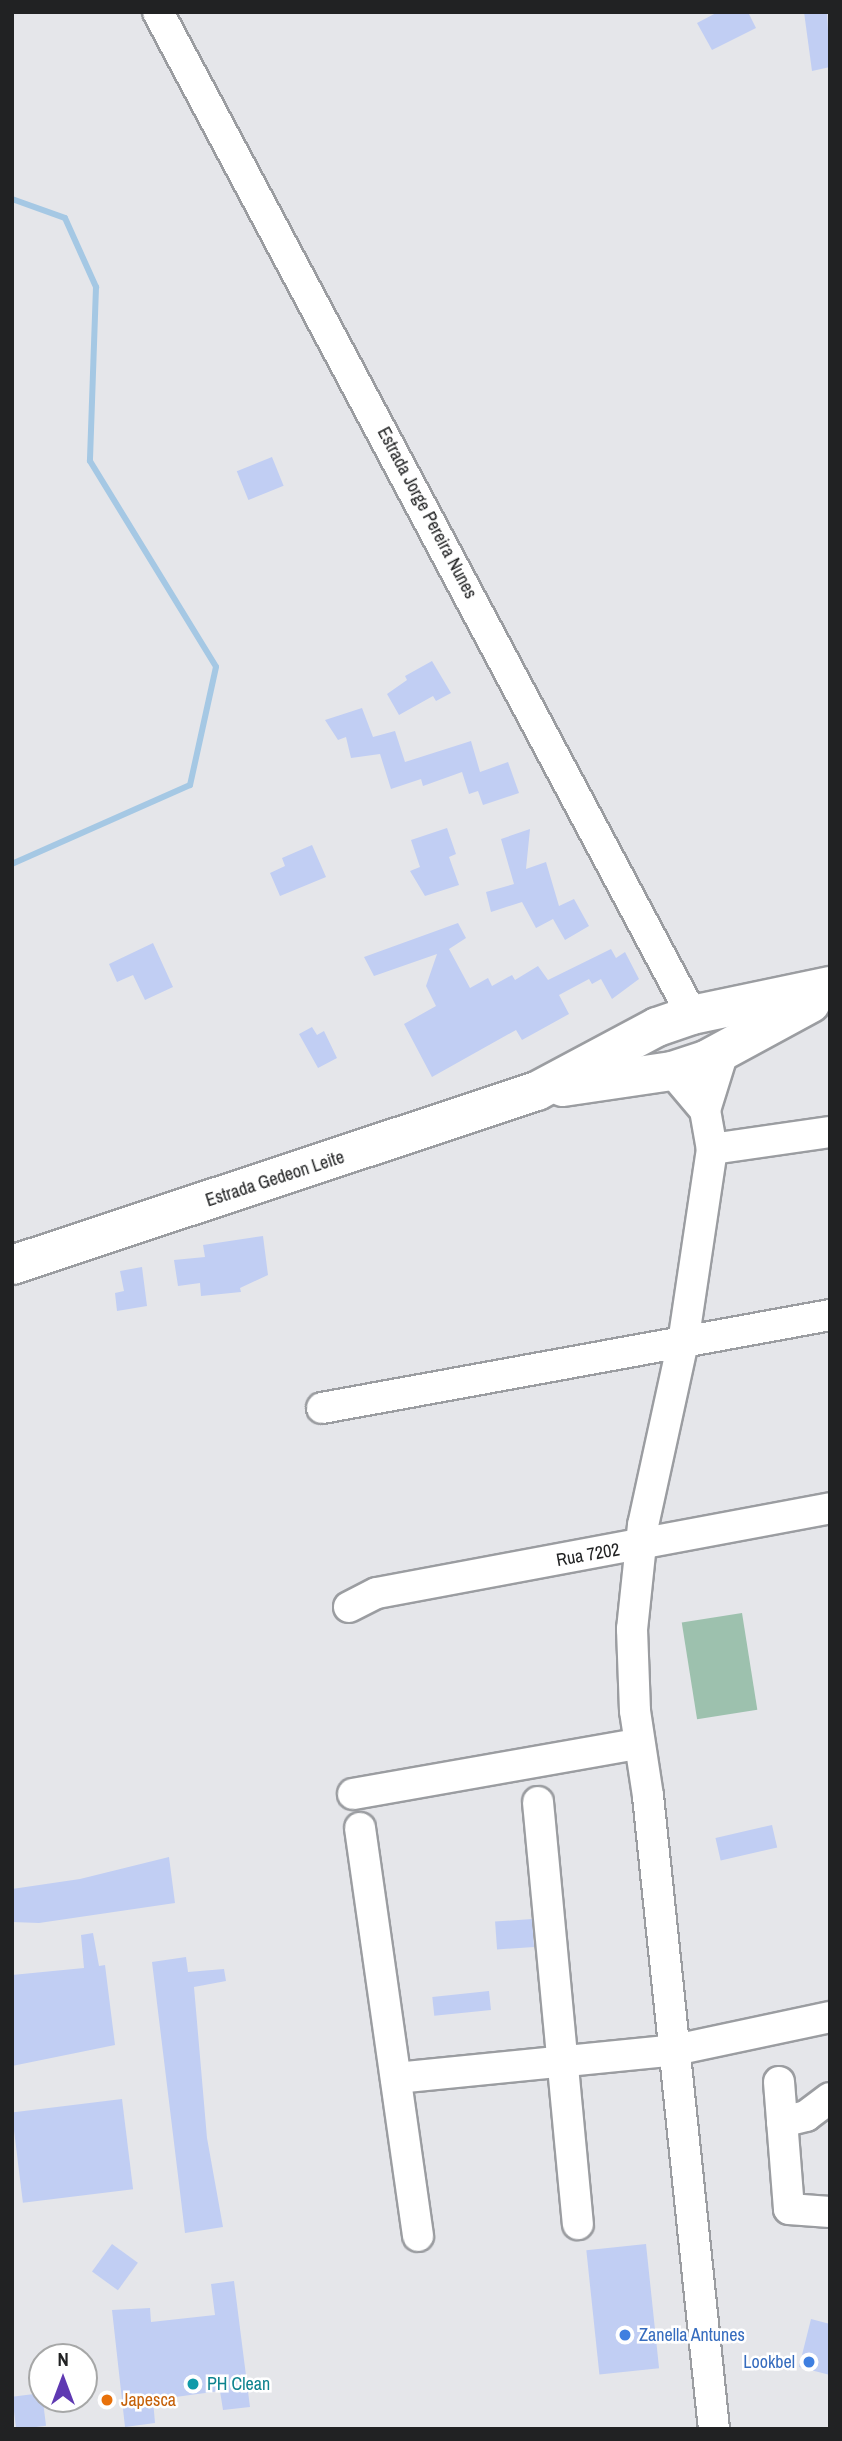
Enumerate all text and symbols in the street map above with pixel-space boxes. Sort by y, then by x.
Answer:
street label: Estrada Jorge Pereira Nunes [373,424,481,602]
street label: Estrada Gedeon Leite [203,1146,347,1212]
street label: Rua 7202 [555,1539,621,1571]
place label: Zanella Antunes [639,2324,746,2346]
marker: Zanella Antunes [617,2327,633,2343]
north arrow [28,2343,98,2413]
text: N [57,2346,69,2372]
place label: Lookbel [743,2351,795,2373]
marker: Lookbel [801,2354,817,2370]
place label: PH Clean [207,2373,270,2395]
marker: PH Clean [185,2376,201,2392]
place label: Japesca [121,2389,176,2411]
marker: Japesca [99,2392,115,2408]

